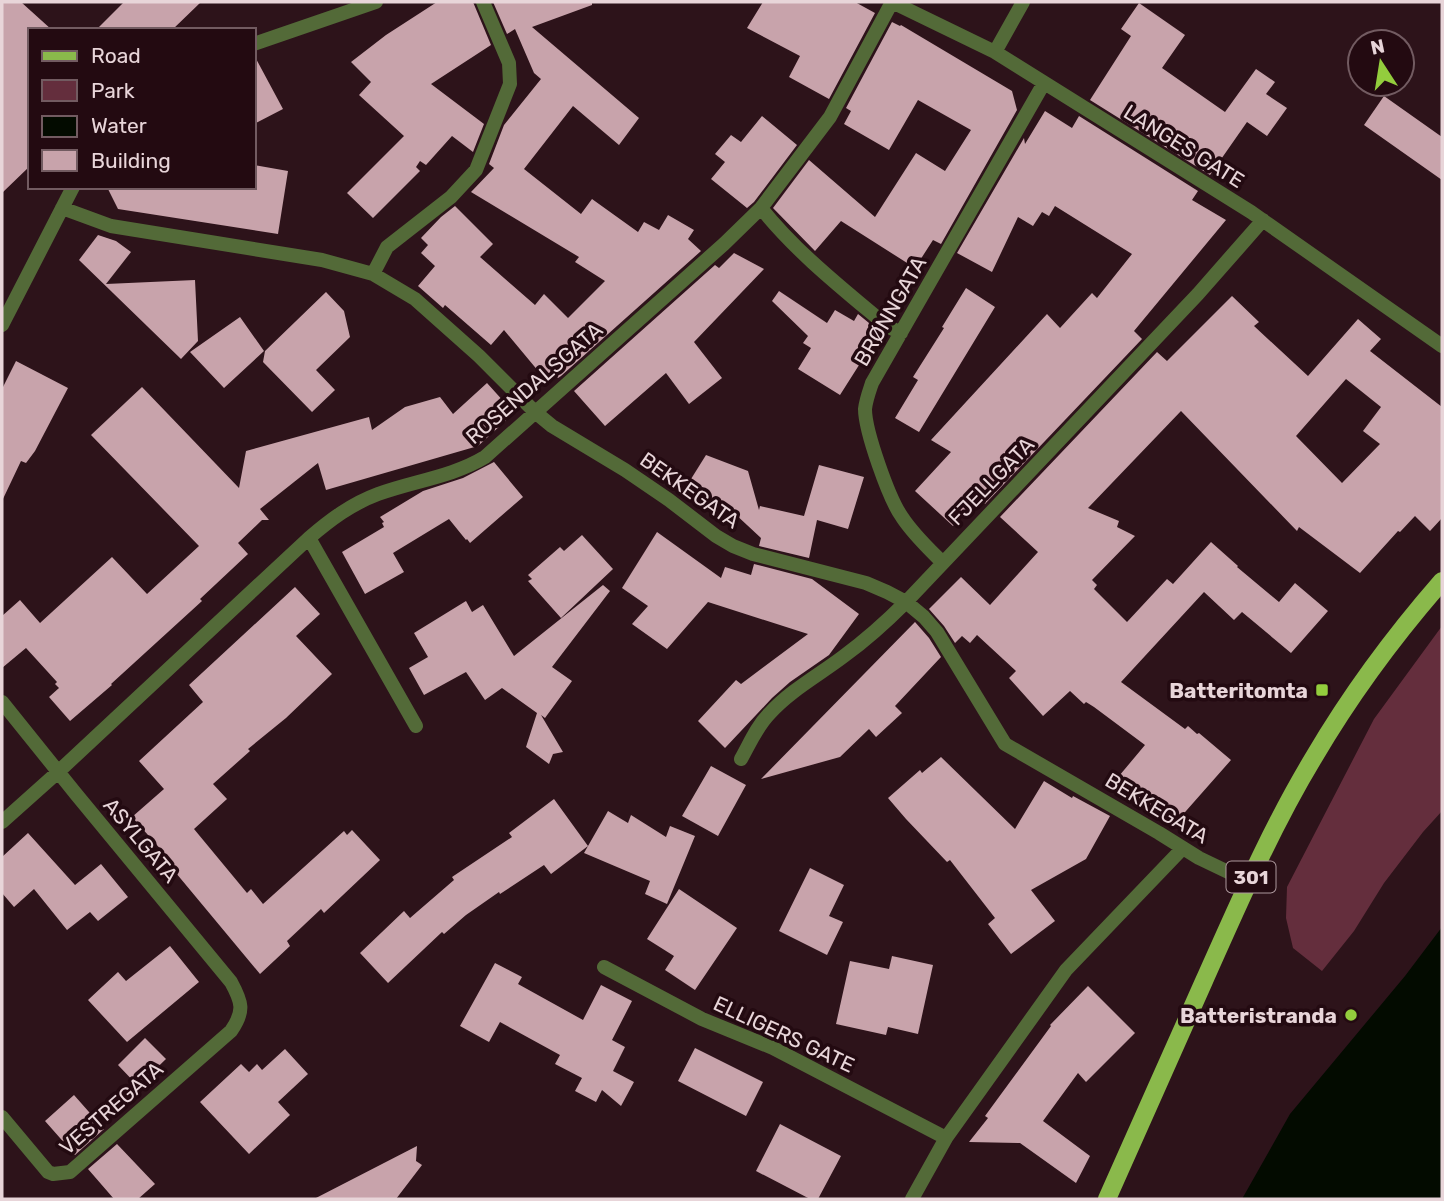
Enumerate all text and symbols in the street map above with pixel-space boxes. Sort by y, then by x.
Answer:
legend [28,28,256,189]
north arrow [1346,28,1416,98]
text: N [1368,34,1387,60]
text: Road [91,43,141,68]
text: Park [91,78,135,103]
street label: LANGES GATE [1119,99,1249,193]
text: Water [91,113,147,138]
text: Building [91,148,171,173]
street label: BRØNNGATA [849,252,931,370]
street label: ROSENDALSGATA [461,317,607,449]
street label: FJELLGATA [943,432,1039,530]
street label: BEKKEGATA [635,447,745,533]
place label: Batteritomta [1169,678,1308,703]
marker: Batteritomta [1314,682,1330,698]
street label: BEKKEGATA [1101,767,1213,849]
street label: ASYLGATA [98,793,184,887]
road number: 301 [1226,862,1276,892]
street label: ELLIGERS GATE [710,990,858,1078]
place label: Batteristranda [1180,1003,1337,1028]
marker: Batteristranda [1343,1007,1359,1023]
street label: VESTREGATA [54,1056,168,1160]

